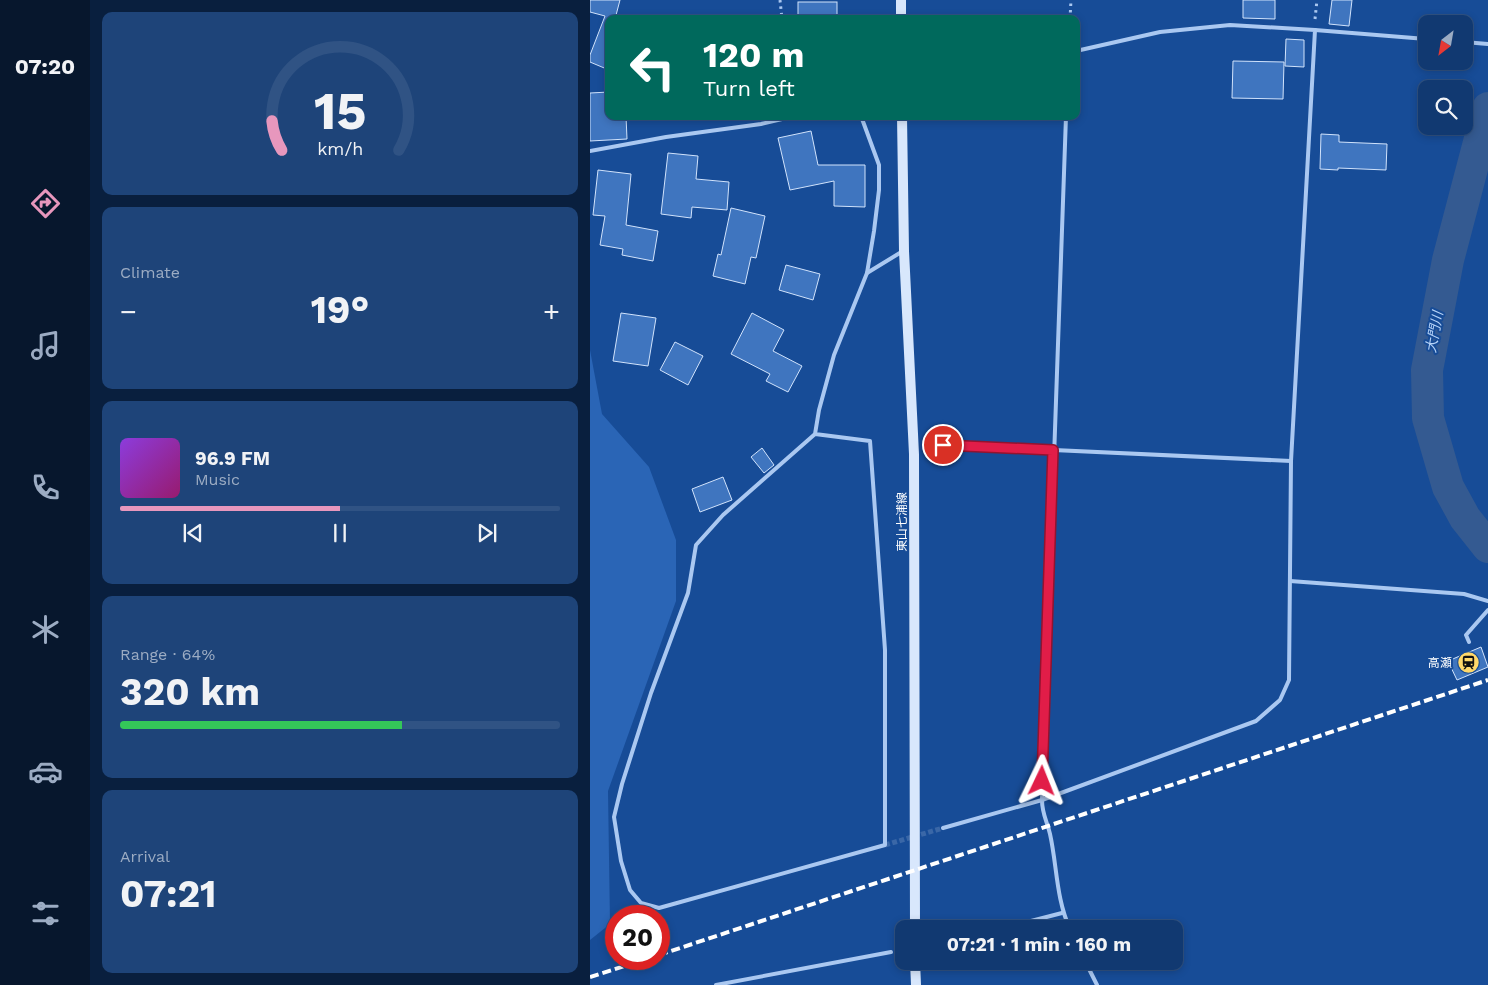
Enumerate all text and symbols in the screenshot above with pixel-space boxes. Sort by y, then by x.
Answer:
north arrow [1418,15,1472,70]
map controls [1418,15,1473,135]
text: 120 m [703,34,804,76]
icon: left [620,35,685,100]
text: 07:20 [15,54,75,79]
text: Turn left [703,76,795,101]
button: search [1418,80,1473,135]
text: 15 [314,81,366,142]
text: km/h [317,138,363,159]
icon: directions [28,186,63,221]
text: Climate [120,263,180,282]
text: 19° [311,288,369,332]
text: − [120,295,137,328]
text: + [543,295,560,328]
water label: 大門川 [1422,308,1446,354]
icon: music [28,328,63,363]
pin [922,424,964,466]
icon: arrive [929,431,957,459]
text: 96.9 FM [195,447,270,470]
icon: phone [28,470,63,505]
text: Music [195,470,240,489]
street label: 東山七浦線 [895,492,909,552]
icon: previous [179,519,207,547]
icon: pause [326,519,354,547]
icon: next [473,519,501,547]
icon: climate [28,612,63,647]
text: Range · 64% [120,645,215,664]
station icon: 高瀬 [1456,651,1480,675]
place label: 高瀬 [1428,656,1452,670]
text: 320 km [120,670,260,714]
icon: car [28,754,63,789]
position arrow [1015,754,1067,806]
text: Arrival [120,847,170,866]
text: 07:21 [120,872,216,916]
icon: filters [28,896,63,931]
speed limit sign: 20 [605,905,670,970]
text: 07:21 · 1 min · 160 m [947,933,1131,956]

